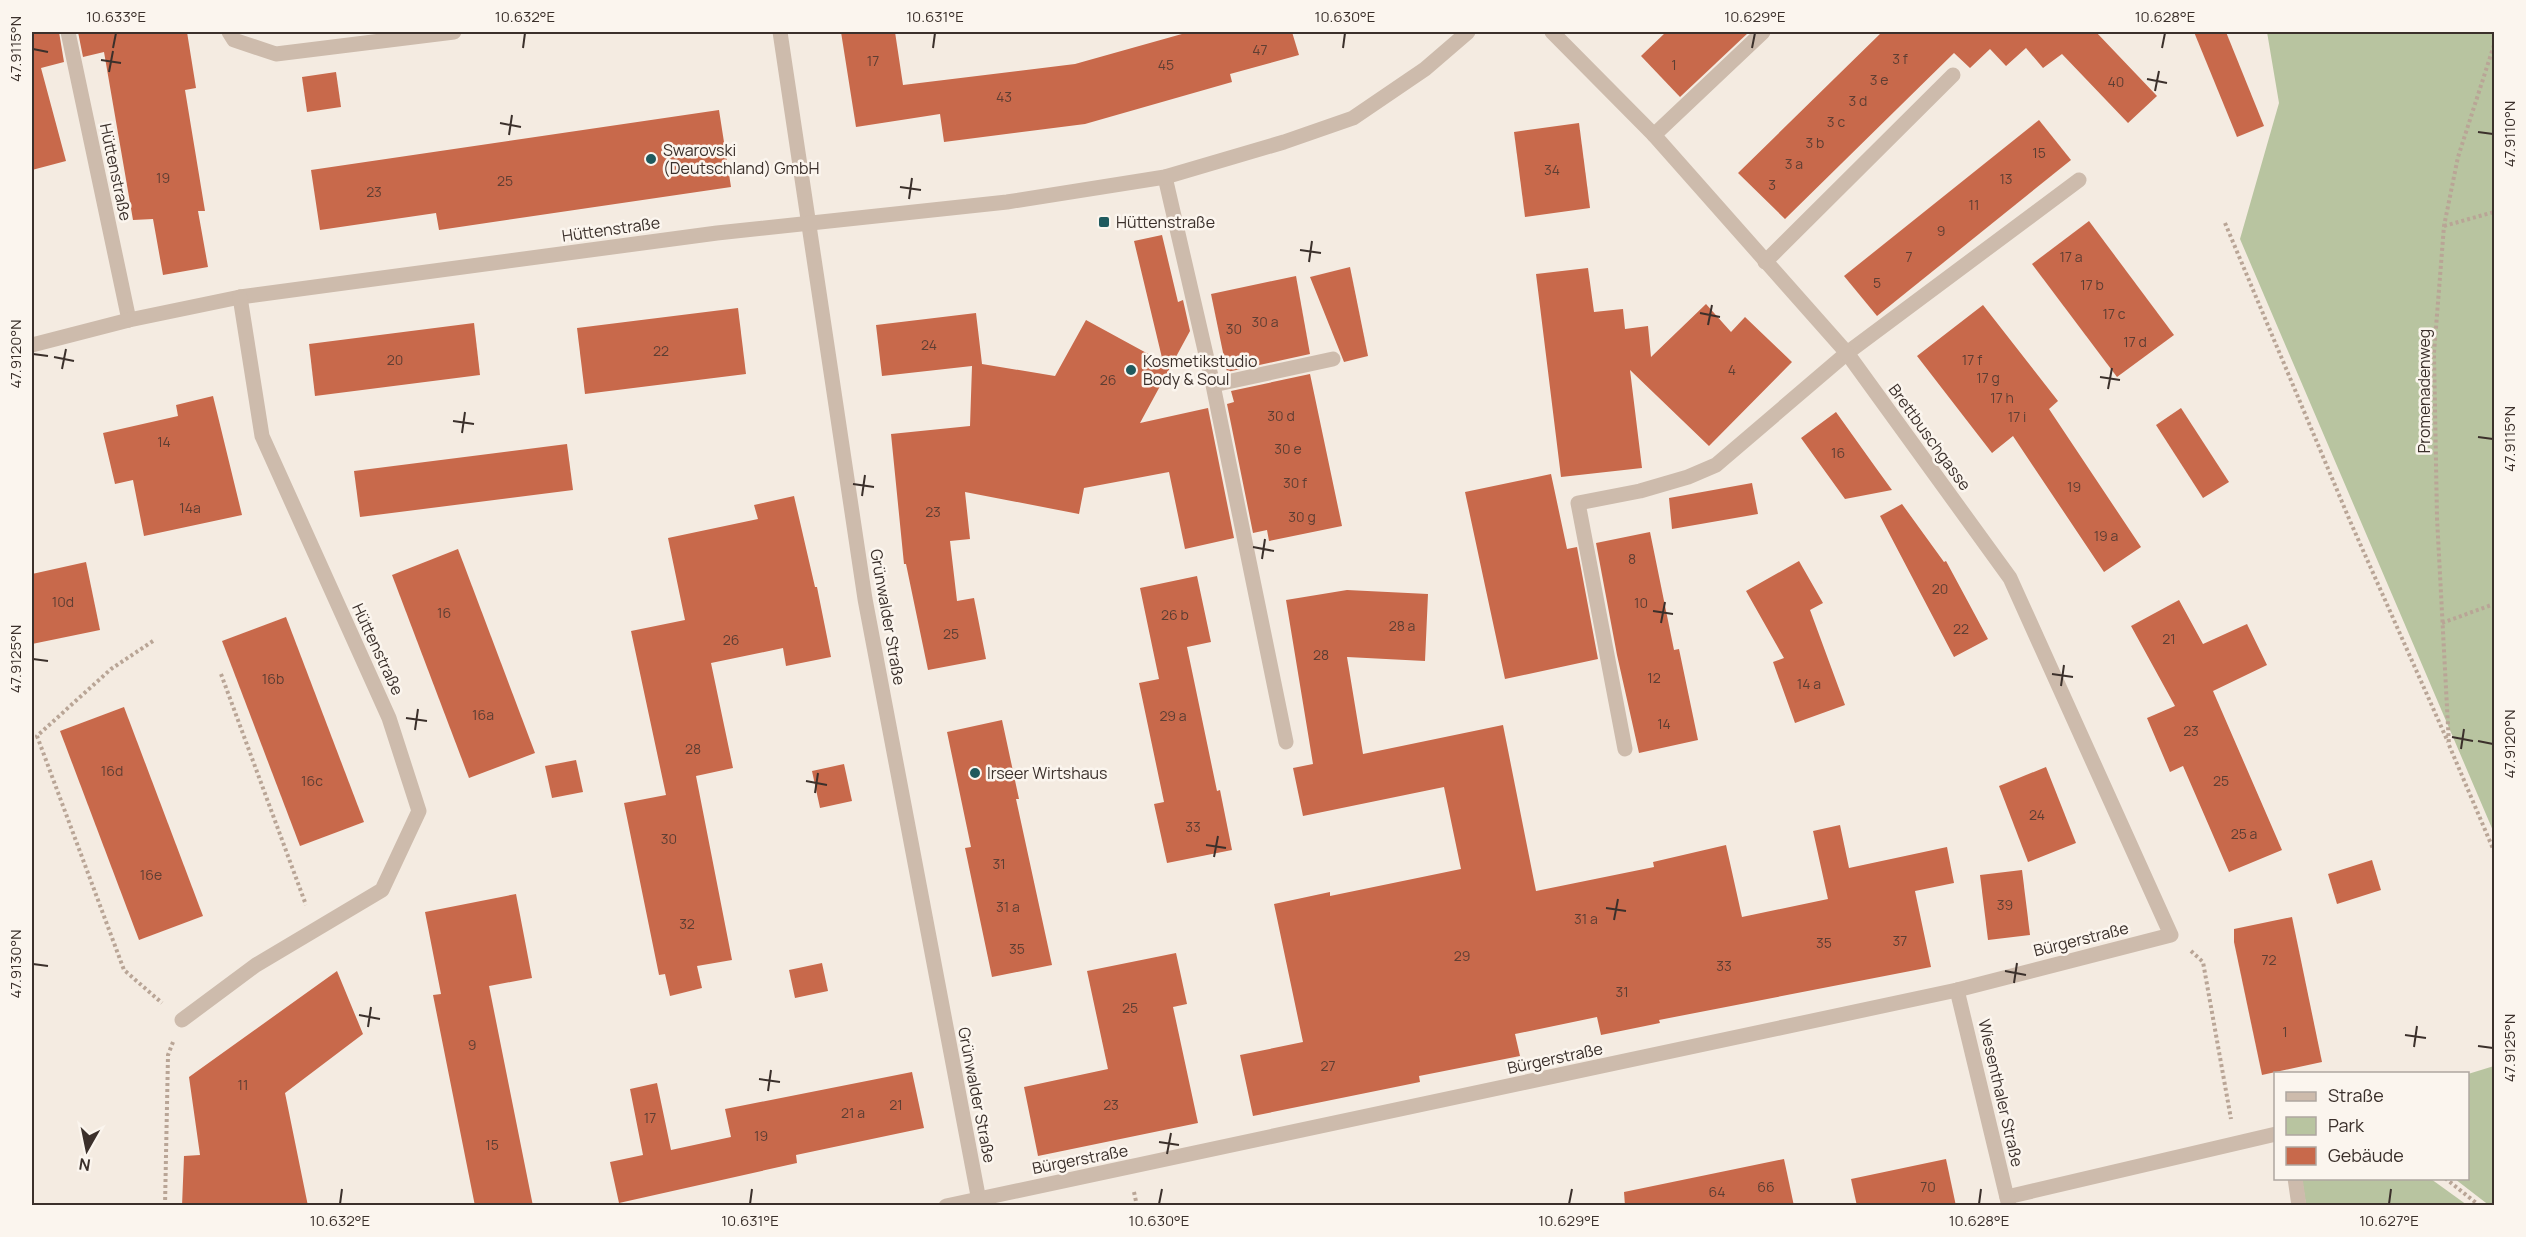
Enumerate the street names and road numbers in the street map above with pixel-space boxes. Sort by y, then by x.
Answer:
street label: Hüttenstraße [95,121,137,223]
street label: Hüttenstraße [560,211,662,247]
street label: Promenadenweg [2413,329,2435,453]
street label: Brettbuschgasse [1884,379,1976,495]
street label: Grünwalder Straße [865,547,911,687]
street label: Hüttenstraße [347,599,409,699]
street label: Bürgerstraße [2031,917,2131,961]
street label: Wiesenthaler Straße [1973,1017,2029,1169]
street label: Grünwalder Straße [953,1025,1001,1165]
street label: Bürgerstraße [1505,1037,1605,1079]
street label: Bürgerstraße [1030,1139,1130,1179]

